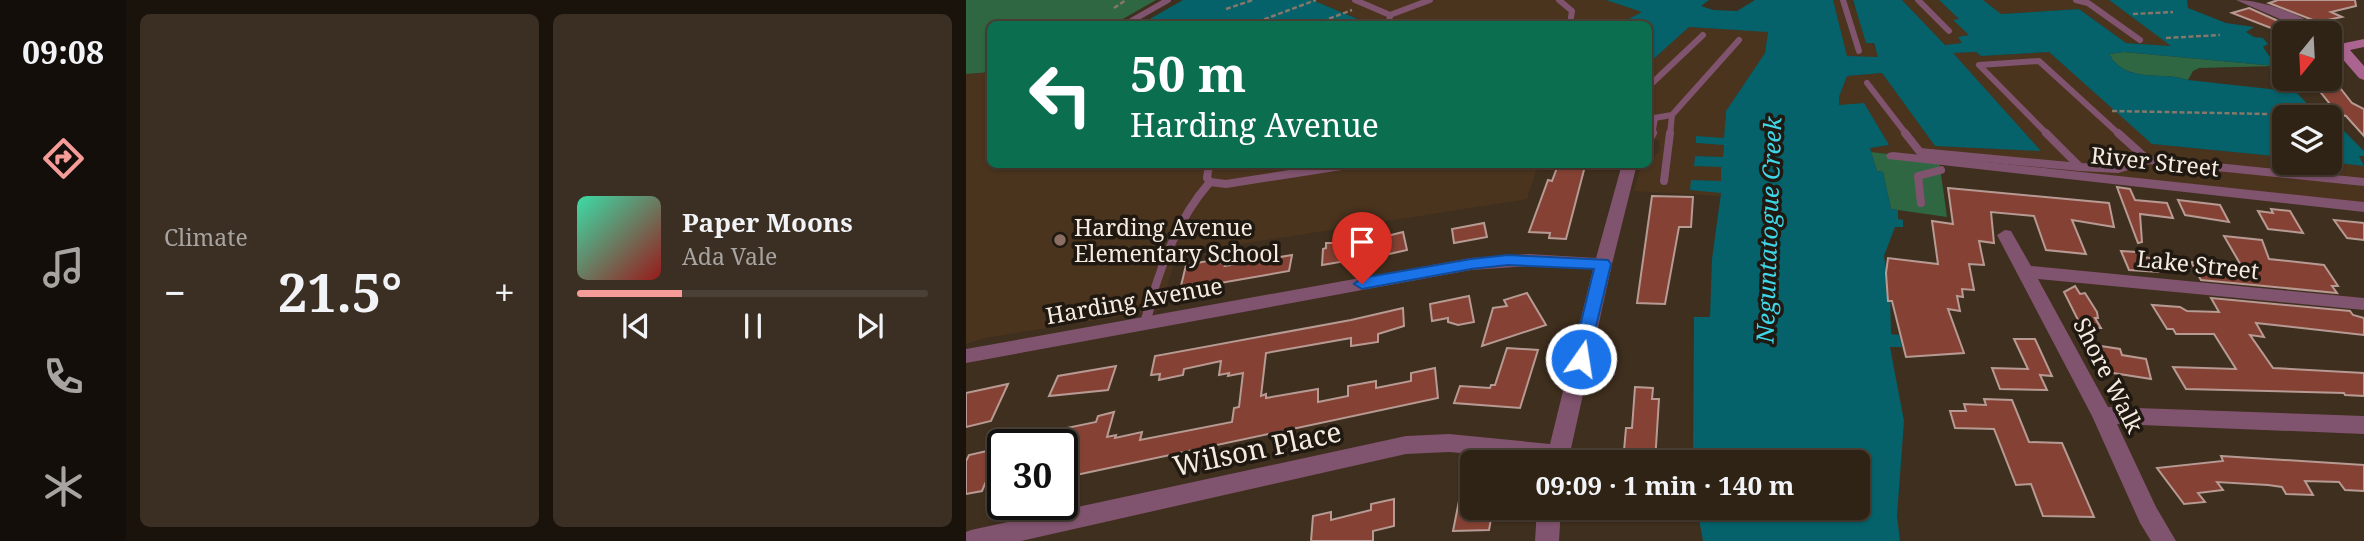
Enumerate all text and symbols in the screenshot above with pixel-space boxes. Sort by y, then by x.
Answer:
north arrow [2272,21,2342,91]
map controls [2272,21,2342,175]
text: 09:08 [22,30,104,73]
text: 50 m [1130,40,1246,106]
icon: left [1015,49,1106,140]
text: Harding Avenue [1130,103,1379,146]
button: layers [2272,105,2342,175]
water label: Neguntatogue Creek [1748,115,1788,345]
icon: directions [39,134,88,183]
street label: River Street [2089,138,2221,184]
text: Paper Moons [682,204,853,240]
place label: Harding Avenue Elementary School [1074,211,1280,269]
pin [1332,212,1392,284]
text: Climate [164,221,248,253]
icon: arrive [1343,223,1381,261]
marker: Harding Avenue Elementary School [1052,232,1068,248]
text: Ada Vale [682,240,777,272]
street label: Lake Street [2135,242,2261,286]
icon: music [39,243,88,292]
text: 21.5° [278,256,402,327]
text: − [164,266,186,318]
text: + [494,266,515,318]
street label: Harding Avenue [1043,269,1225,331]
icon: previous [617,307,655,345]
icon: pause [734,307,772,345]
icon: next [851,307,889,345]
street label: Shore Walk [2066,312,2152,439]
position arrow [1544,322,1618,396]
icon: phone [39,352,88,401]
street label: Wilson Place [1169,412,1345,484]
speed limit sign: 30 [987,429,1078,520]
icon: climate [39,462,88,511]
text: 09:09 · 1 min · 140 m [1535,467,1795,503]

